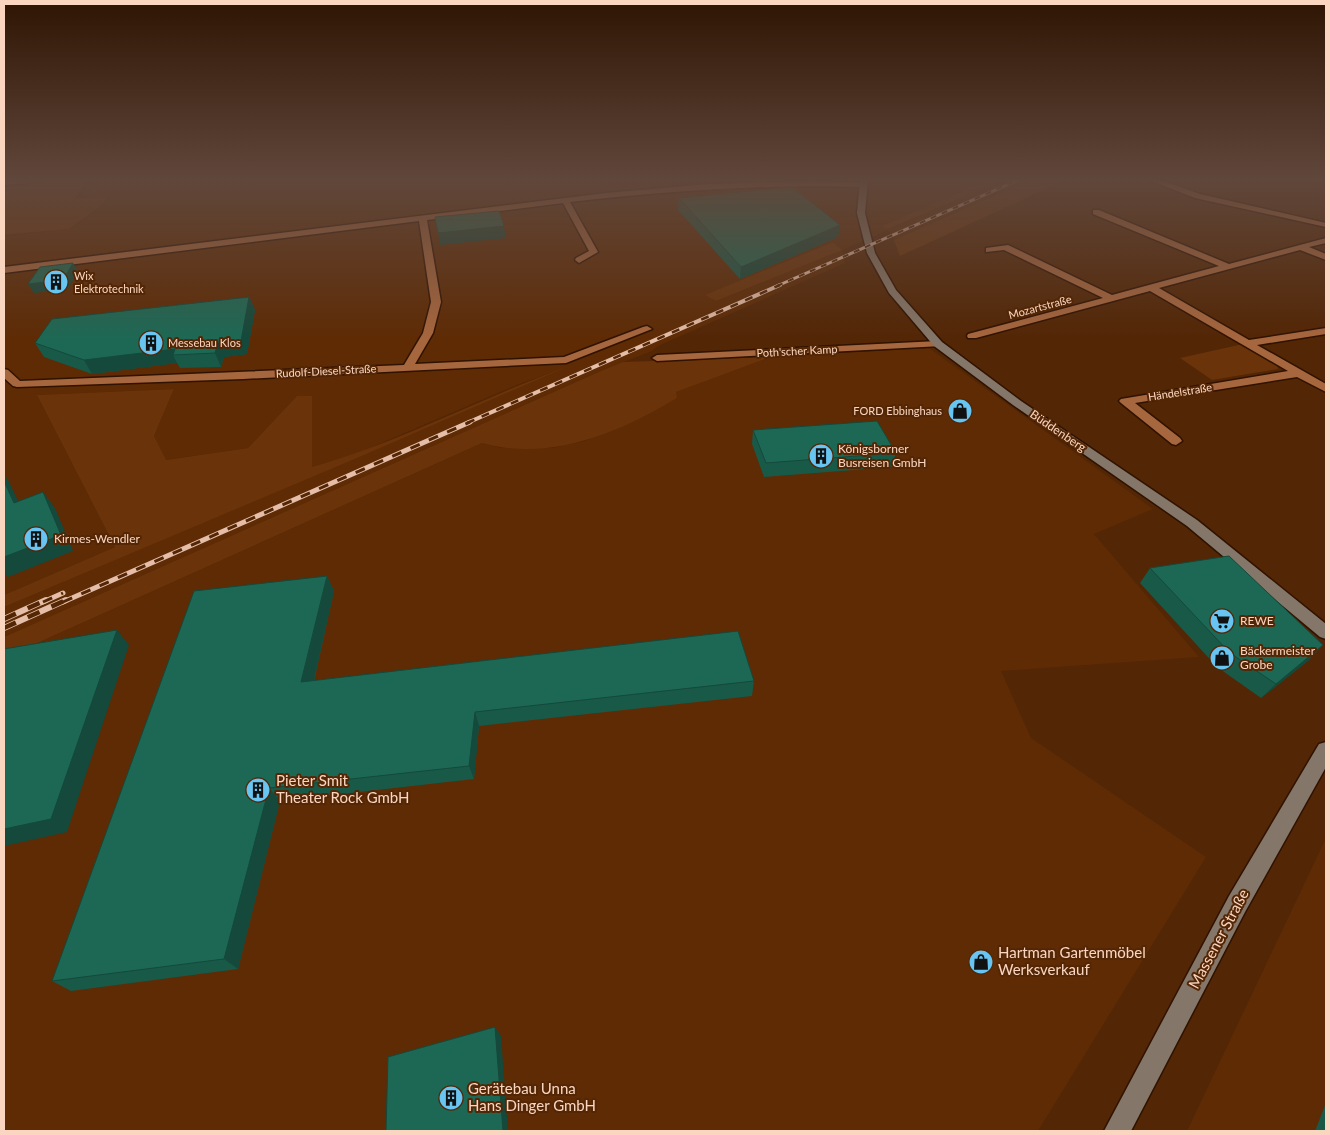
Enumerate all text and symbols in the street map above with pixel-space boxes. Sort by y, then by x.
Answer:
building icon: Wix Elektrotechnik [43,269,69,295]
place label: Wix Elektrotechnik [74,269,144,295]
street label: Mozartstraße [1007,292,1073,321]
building icon: Messebau Klos [138,330,164,356]
place label: Messebau Klos [168,336,241,349]
street label: Poth'scher Kamp [756,342,838,359]
street label: Rudolf-Diesel-Straße [275,361,377,380]
street label: Händelstraße [1147,380,1213,403]
shop icon: FORD Ebbinghaus [947,398,973,424]
place label: FORD Ebbinghaus [853,404,942,417]
street label: Büddenberg [1027,406,1089,455]
place label: Königsborner Busreisen GmbH [838,441,926,470]
building icon: Königsborner Busreisen GmbH [808,443,834,469]
building icon: Kirmes-Wendler [23,526,49,552]
place label: Kirmes-Wendler [54,531,141,546]
supermarket icon: REWE [1209,608,1235,634]
place label: REWE [1240,613,1274,628]
place label: Bäckermeister Grobe [1240,643,1316,672]
shop icon: Bäckermeister Grobe [1209,645,1235,671]
place label: Pieter Smit Theater Rock GmbH [276,771,409,806]
building icon: Pieter Smit Theater Rock GmbH [245,777,271,803]
street label: Massener Straße [1184,886,1252,991]
place label: Hartman Gartenmöbel Werksverkauf [998,943,1146,978]
shop icon: Hartman Gartenmöbel Werksverkauf [968,949,994,975]
place label: Gerätebau Unna Hans Dinger GmbH [468,1079,596,1114]
building icon: Gerätebau Unna Hans Dinger GmbH [438,1085,464,1111]

